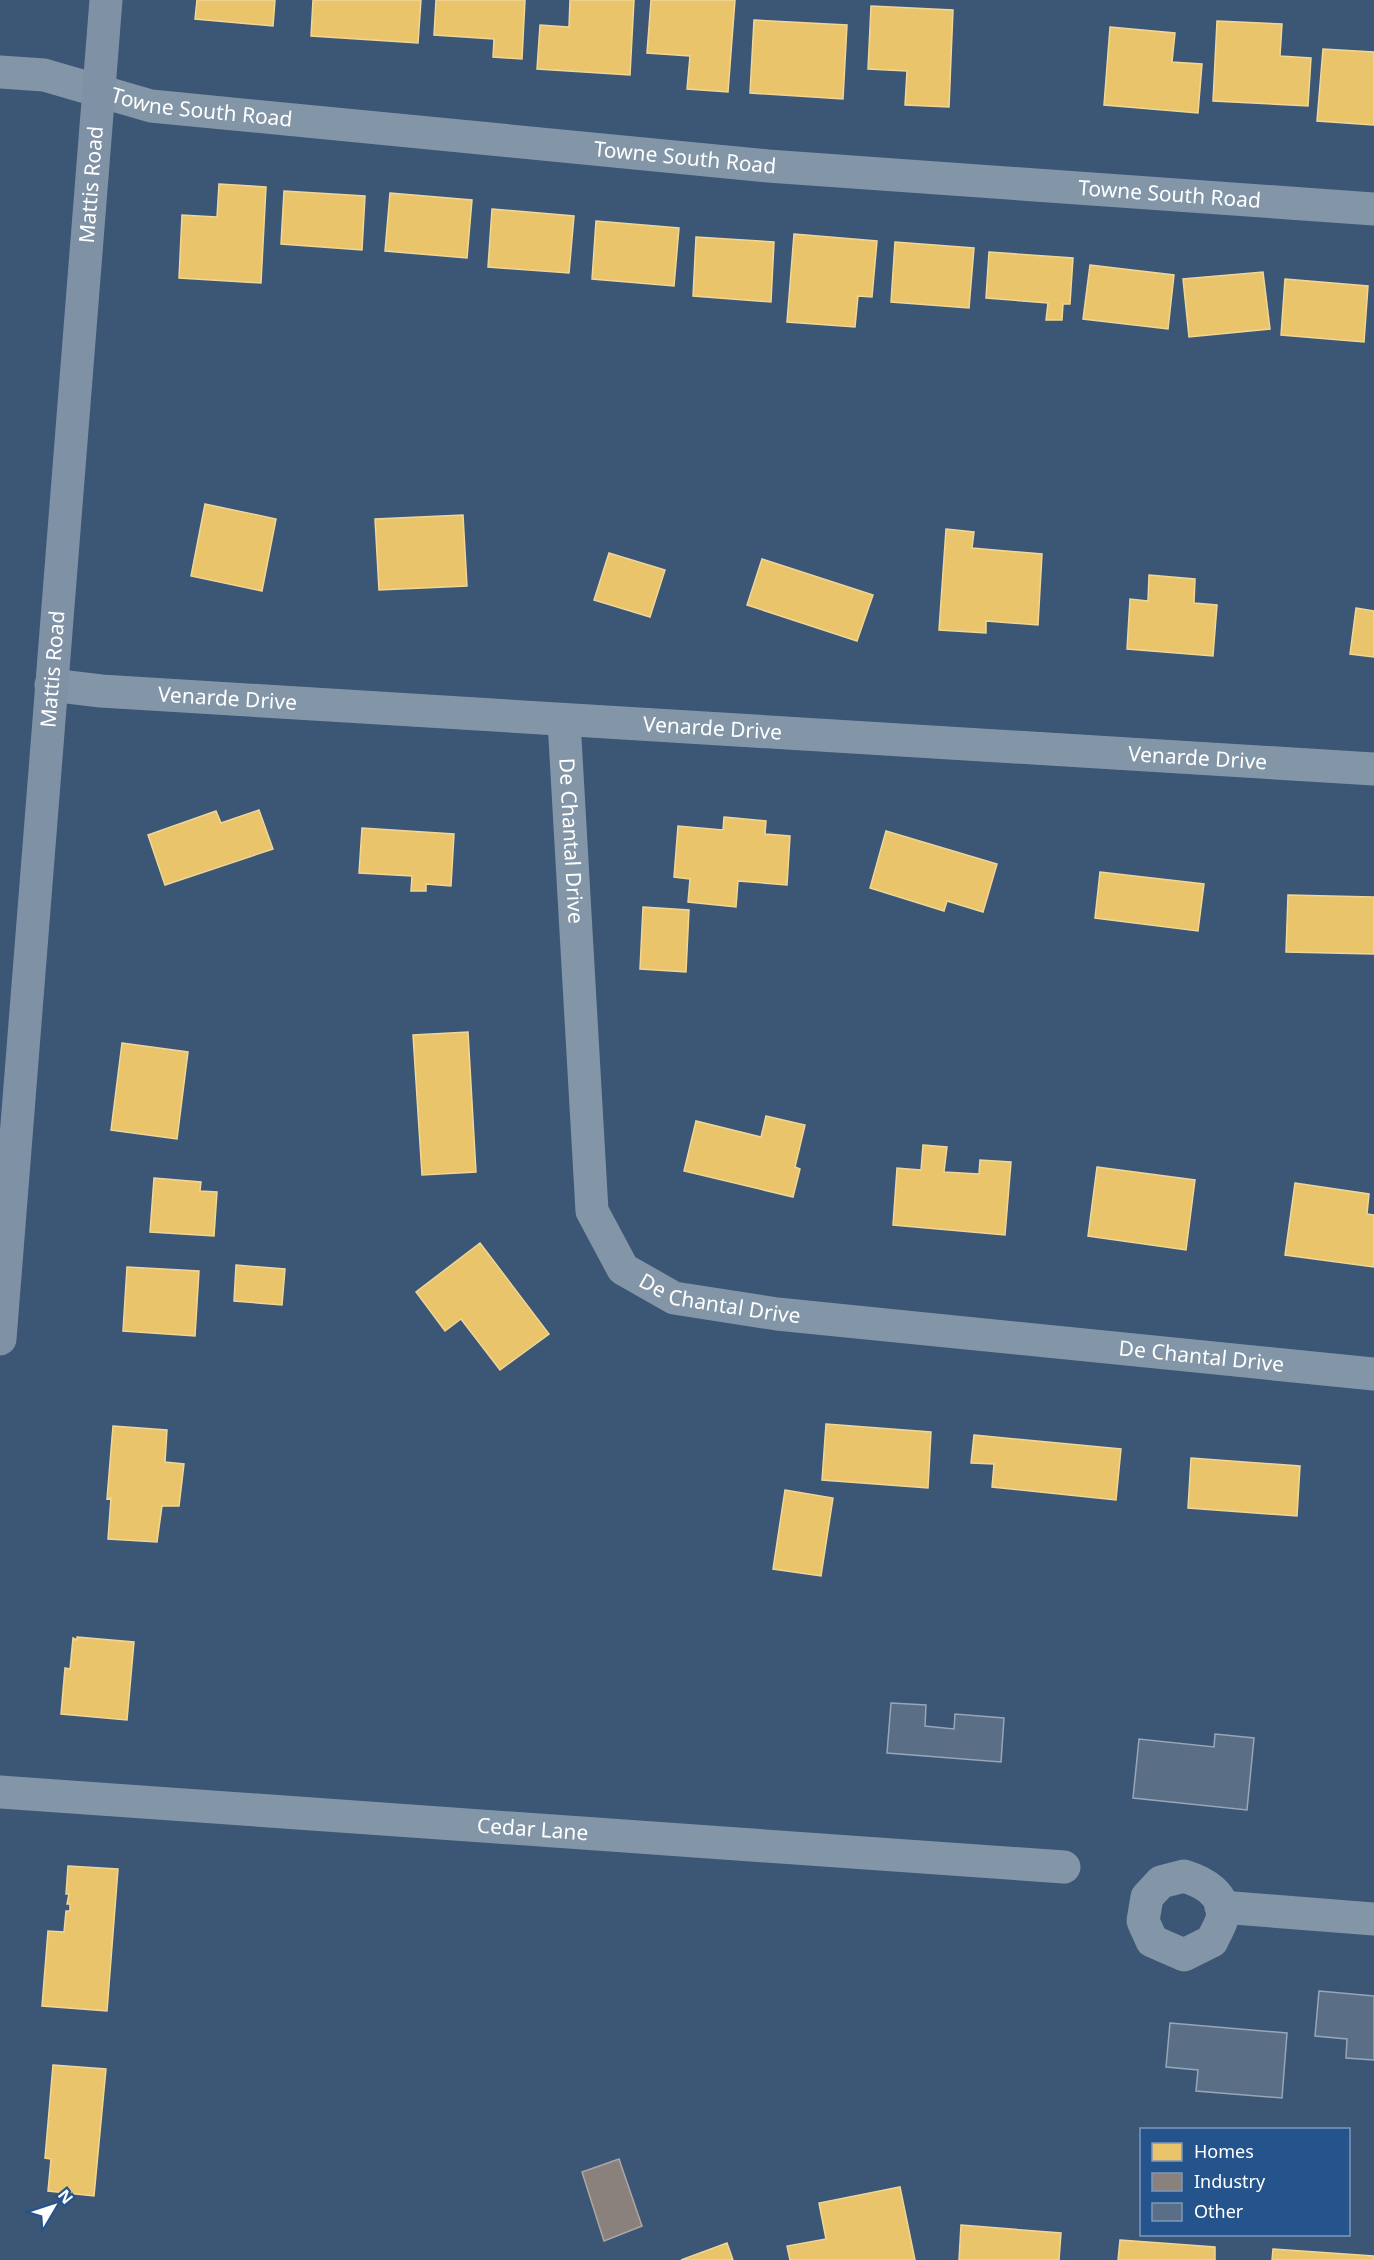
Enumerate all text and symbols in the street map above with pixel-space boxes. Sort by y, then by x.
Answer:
street label: Towne South Road [108,80,294,133]
street label: Mattis Road [72,125,109,244]
street label: Towne South Road [593,134,777,180]
street label: Towne South Road [1077,173,1262,214]
street label: Mattis Road [33,609,71,729]
street label: Venarde Drive [157,680,298,716]
street label: Venarde Drive [642,709,783,746]
street label: Venarde Drive [1127,739,1268,775]
street label: De Chantal Drive [553,757,591,924]
street label: De Chantal Drive [634,1266,802,1329]
street label: De Chantal Drive [1118,1333,1285,1378]
street label: Cedar Lane [476,1811,589,1846]
legend [1140,2128,1350,2236]
text: Homes [1194,2139,1254,2163]
text: Industry [1194,2169,1266,2193]
north arrow [24,2176,84,2236]
text: N [53,2185,78,2209]
text: Other [1194,2199,1244,2223]

